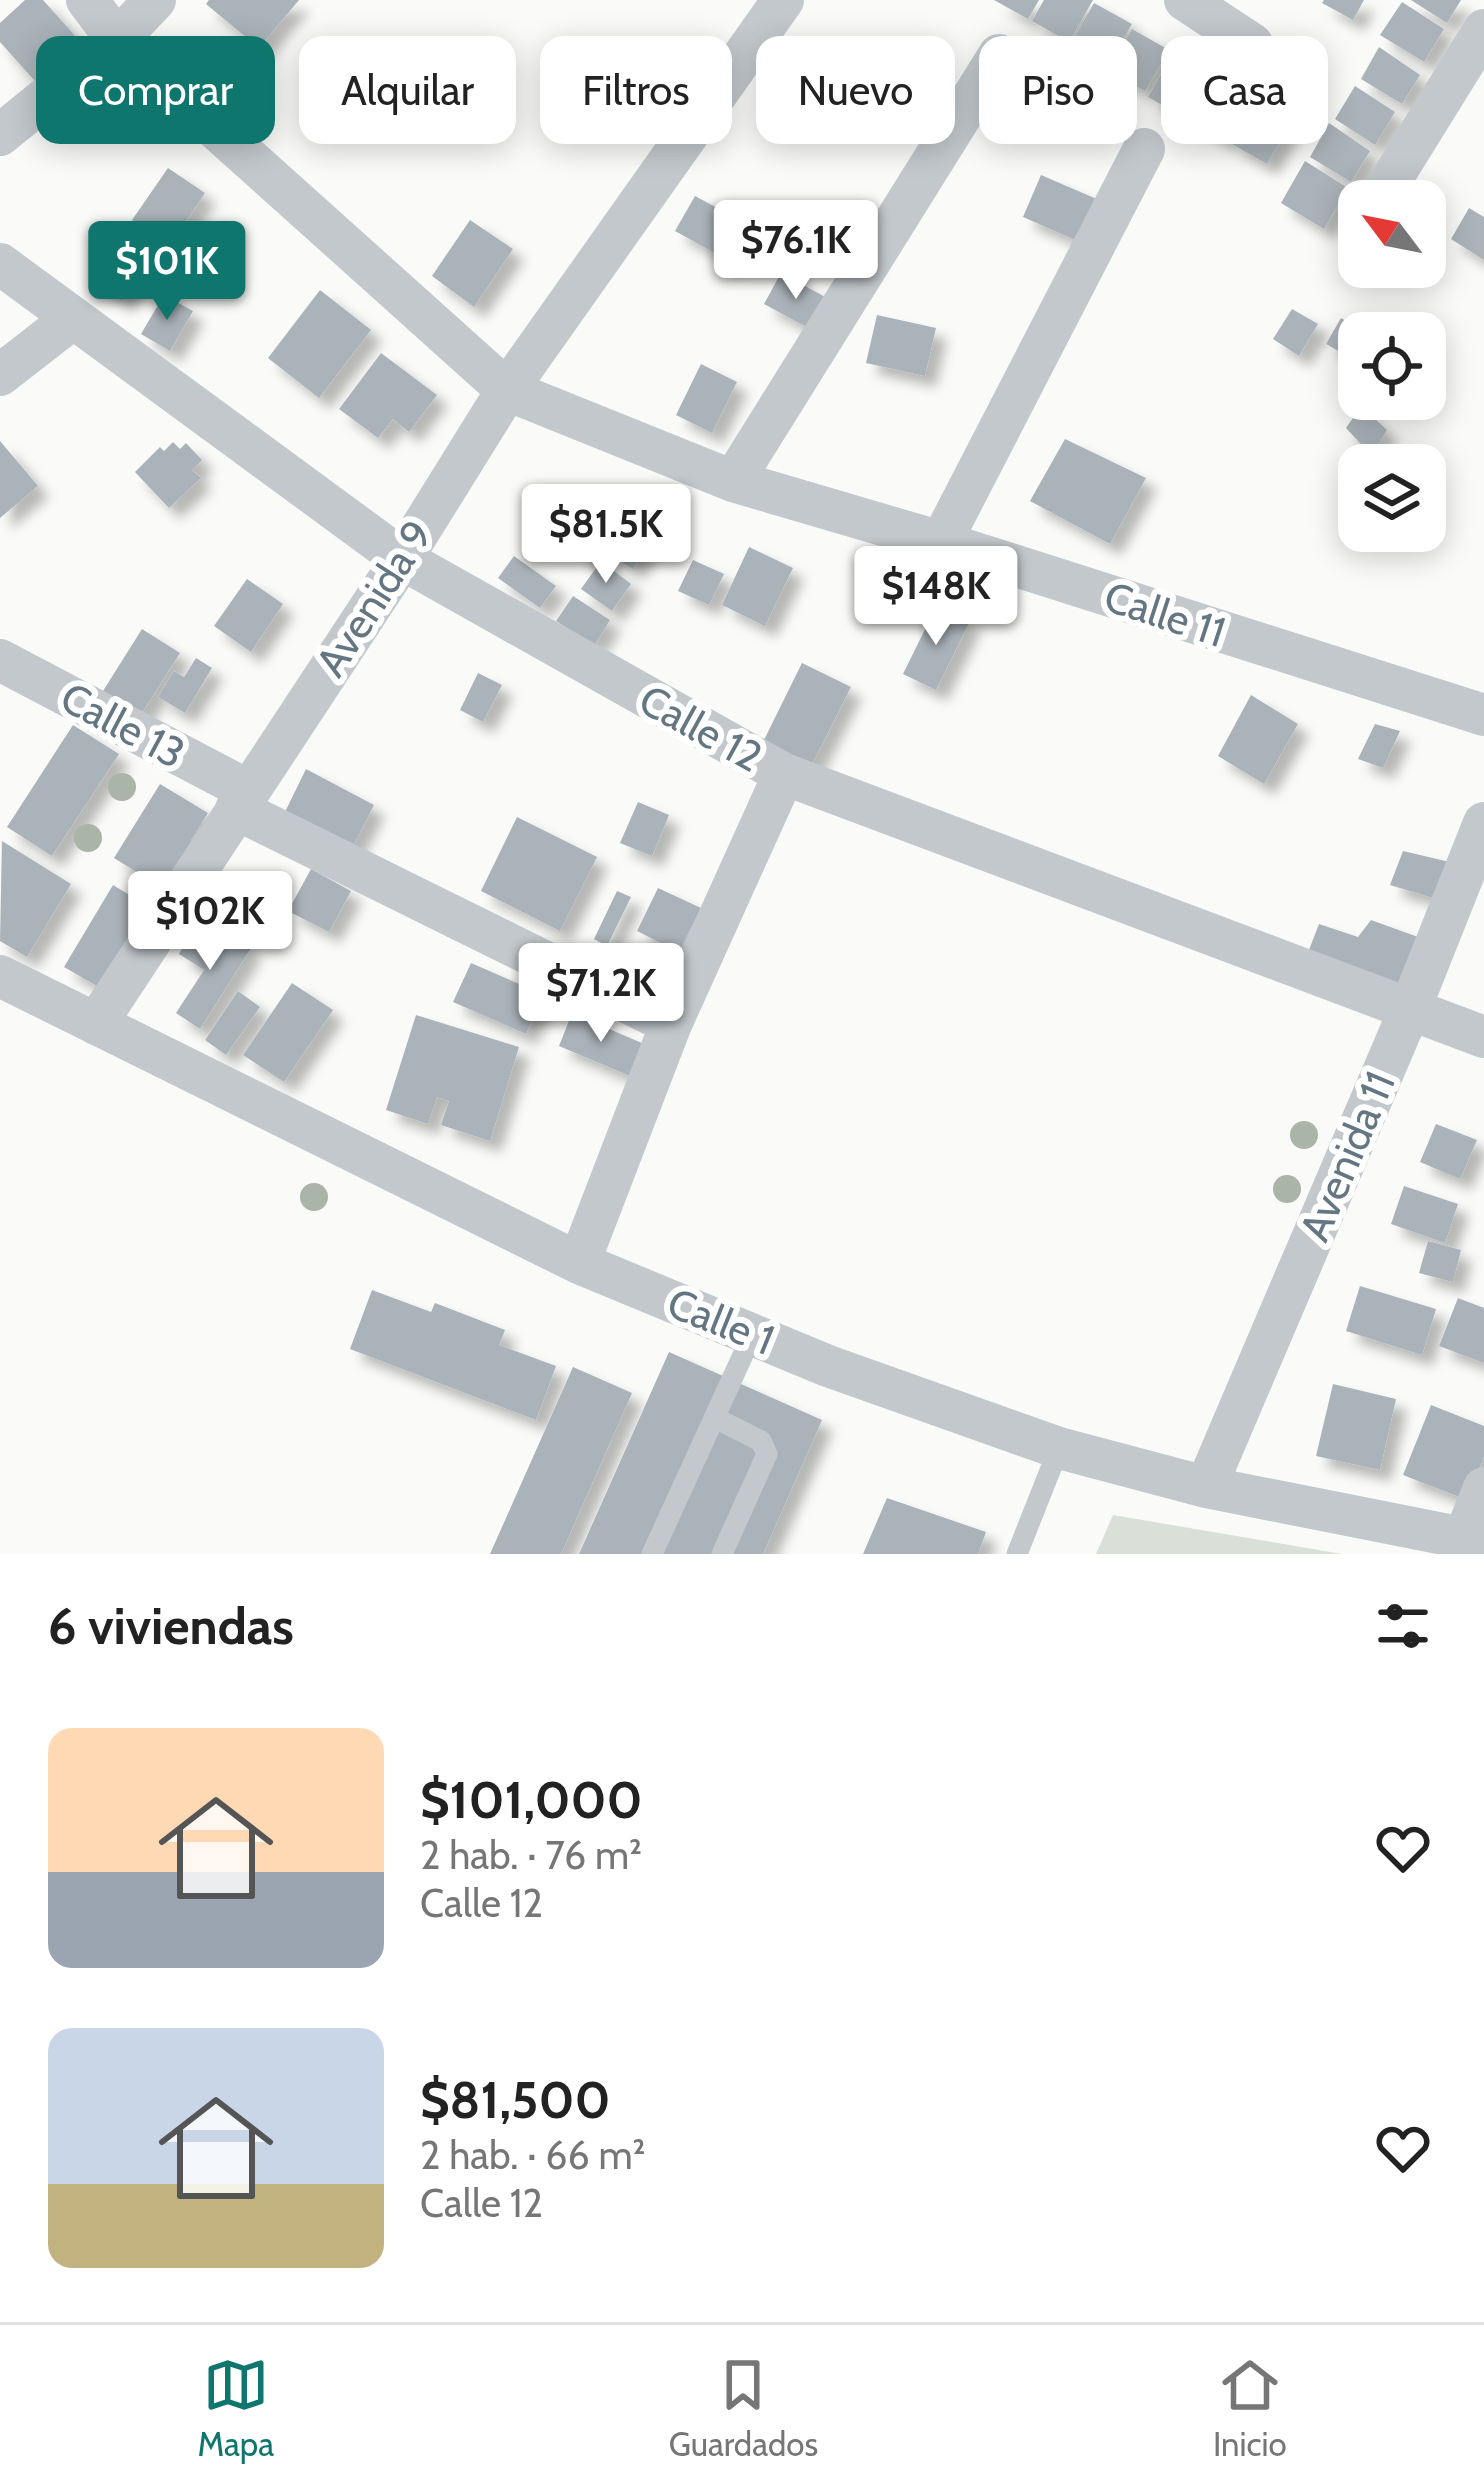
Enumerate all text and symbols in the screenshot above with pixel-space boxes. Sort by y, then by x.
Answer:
chip: Comprar [36,36,275,144]
chip: Alquilar [299,36,516,144]
chip: Filtros [540,36,732,144]
chip: Nuevo [756,36,955,144]
chip: Piso [979,36,1137,144]
chip: Casa [1161,36,1328,144]
north arrow [1338,180,1446,288]
map controls [1338,180,1446,552]
pin: $76.1K [698,200,894,302]
text: $76.1K [741,215,851,263]
pin: $101K [83,221,251,323]
text: $101K [115,236,219,284]
button: locate [1338,312,1446,420]
button: layers [1338,444,1446,552]
pin: $81.5K [508,484,704,586]
text: $81.5K [549,499,663,547]
street label: Avenida 9 [304,510,444,686]
pin: $148K [852,546,1020,648]
text: $148K [881,561,991,609]
street label: Calle 11 [1098,570,1232,658]
street label: Calle 13 [52,671,194,779]
street label: Calle 12 [631,673,771,783]
pin: $102K [126,871,294,973]
text: $102K [155,886,265,934]
pin: $71.2K [503,943,699,1045]
text: $71.2K [546,958,656,1006]
street label: Avenida 11 [1288,1064,1406,1248]
street label: Calle 1 [660,1276,782,1366]
icon: filters [1370,1593,1436,1659]
text: 6 viviendas [48,1595,294,1657]
text: $101,000 [420,1769,643,1831]
icon: home [144,1776,288,1920]
icon: heart [1370,1815,1436,1881]
text: 2 hab. · 76 m² [420,1831,642,1879]
text: Calle 12 [420,1879,543,1927]
text: $81,500 [420,2069,610,2131]
icon: home [144,2076,288,2220]
icon: heart [1370,2115,1436,2181]
text: 2 hab. · 66 m² [420,2131,646,2179]
text: Calle 12 [420,2179,543,2227]
tab: Mapa [197,2352,274,2464]
tab: Guardados [669,2352,818,2464]
tab: Inicio [1213,2352,1287,2464]

